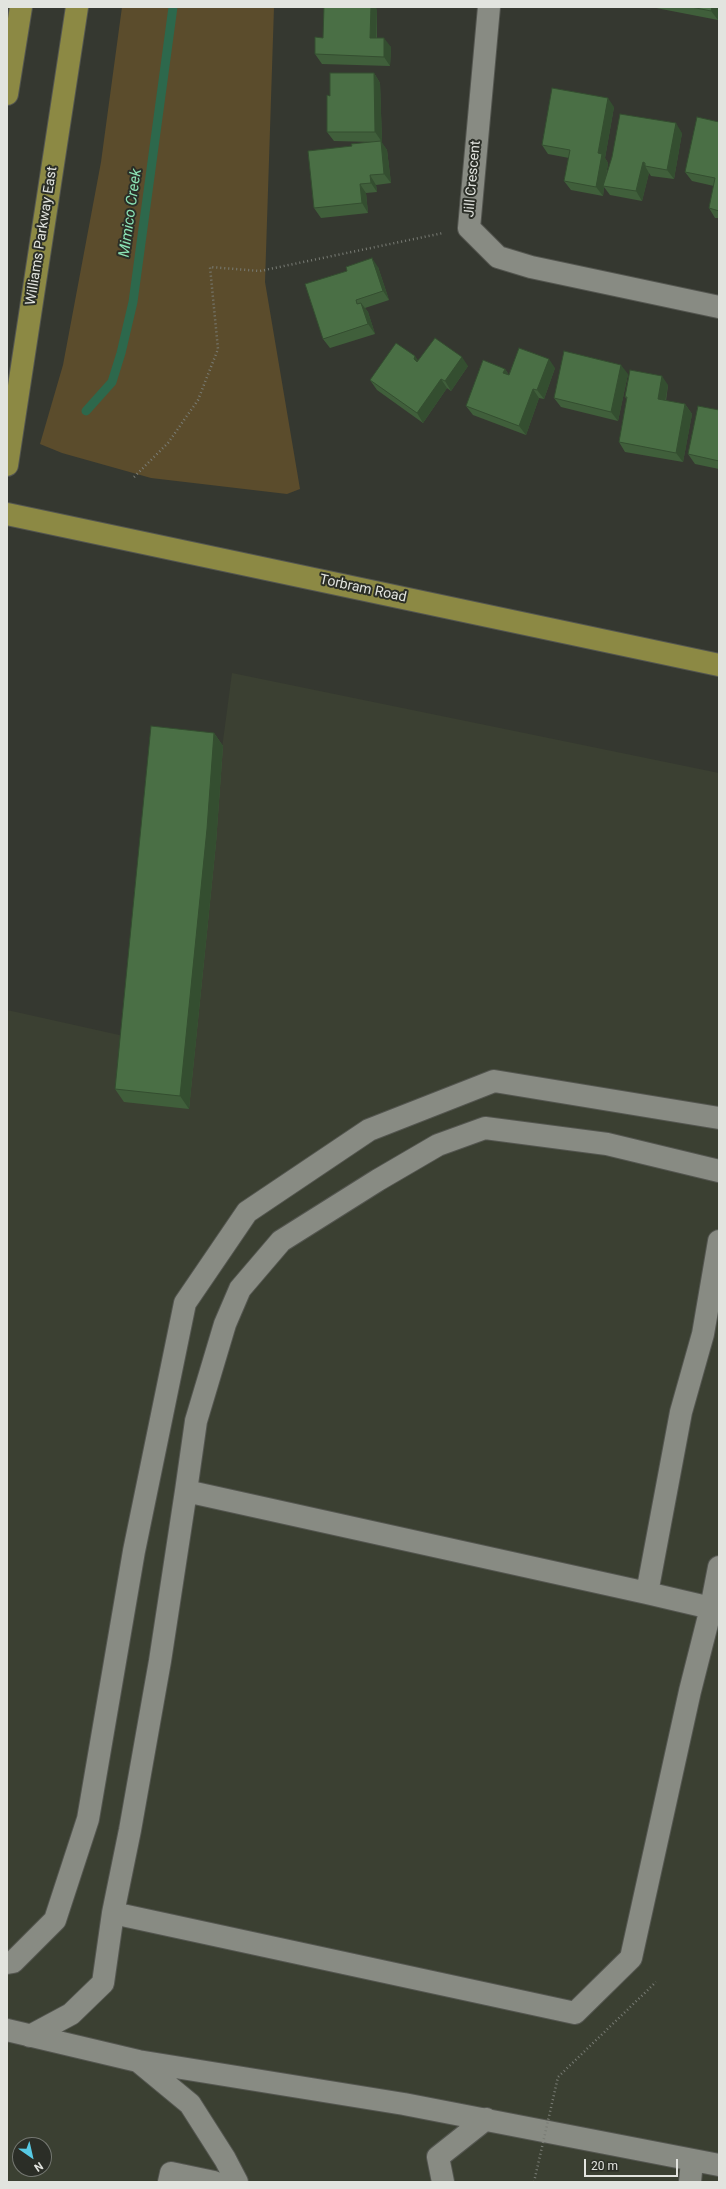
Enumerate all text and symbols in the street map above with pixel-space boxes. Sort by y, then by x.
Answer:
street label: Jill Crescent [461,140,485,218]
street label: Williams Parkway East [23,165,61,307]
water label: Mimico Creek [116,168,146,258]
street label: Torbram Road [318,572,408,606]
north arrow [12,2137,52,2177]
scale bar [586,2151,680,2177]
text: N [32,2159,45,2174]
text: 20 m [591,2159,618,2173]

